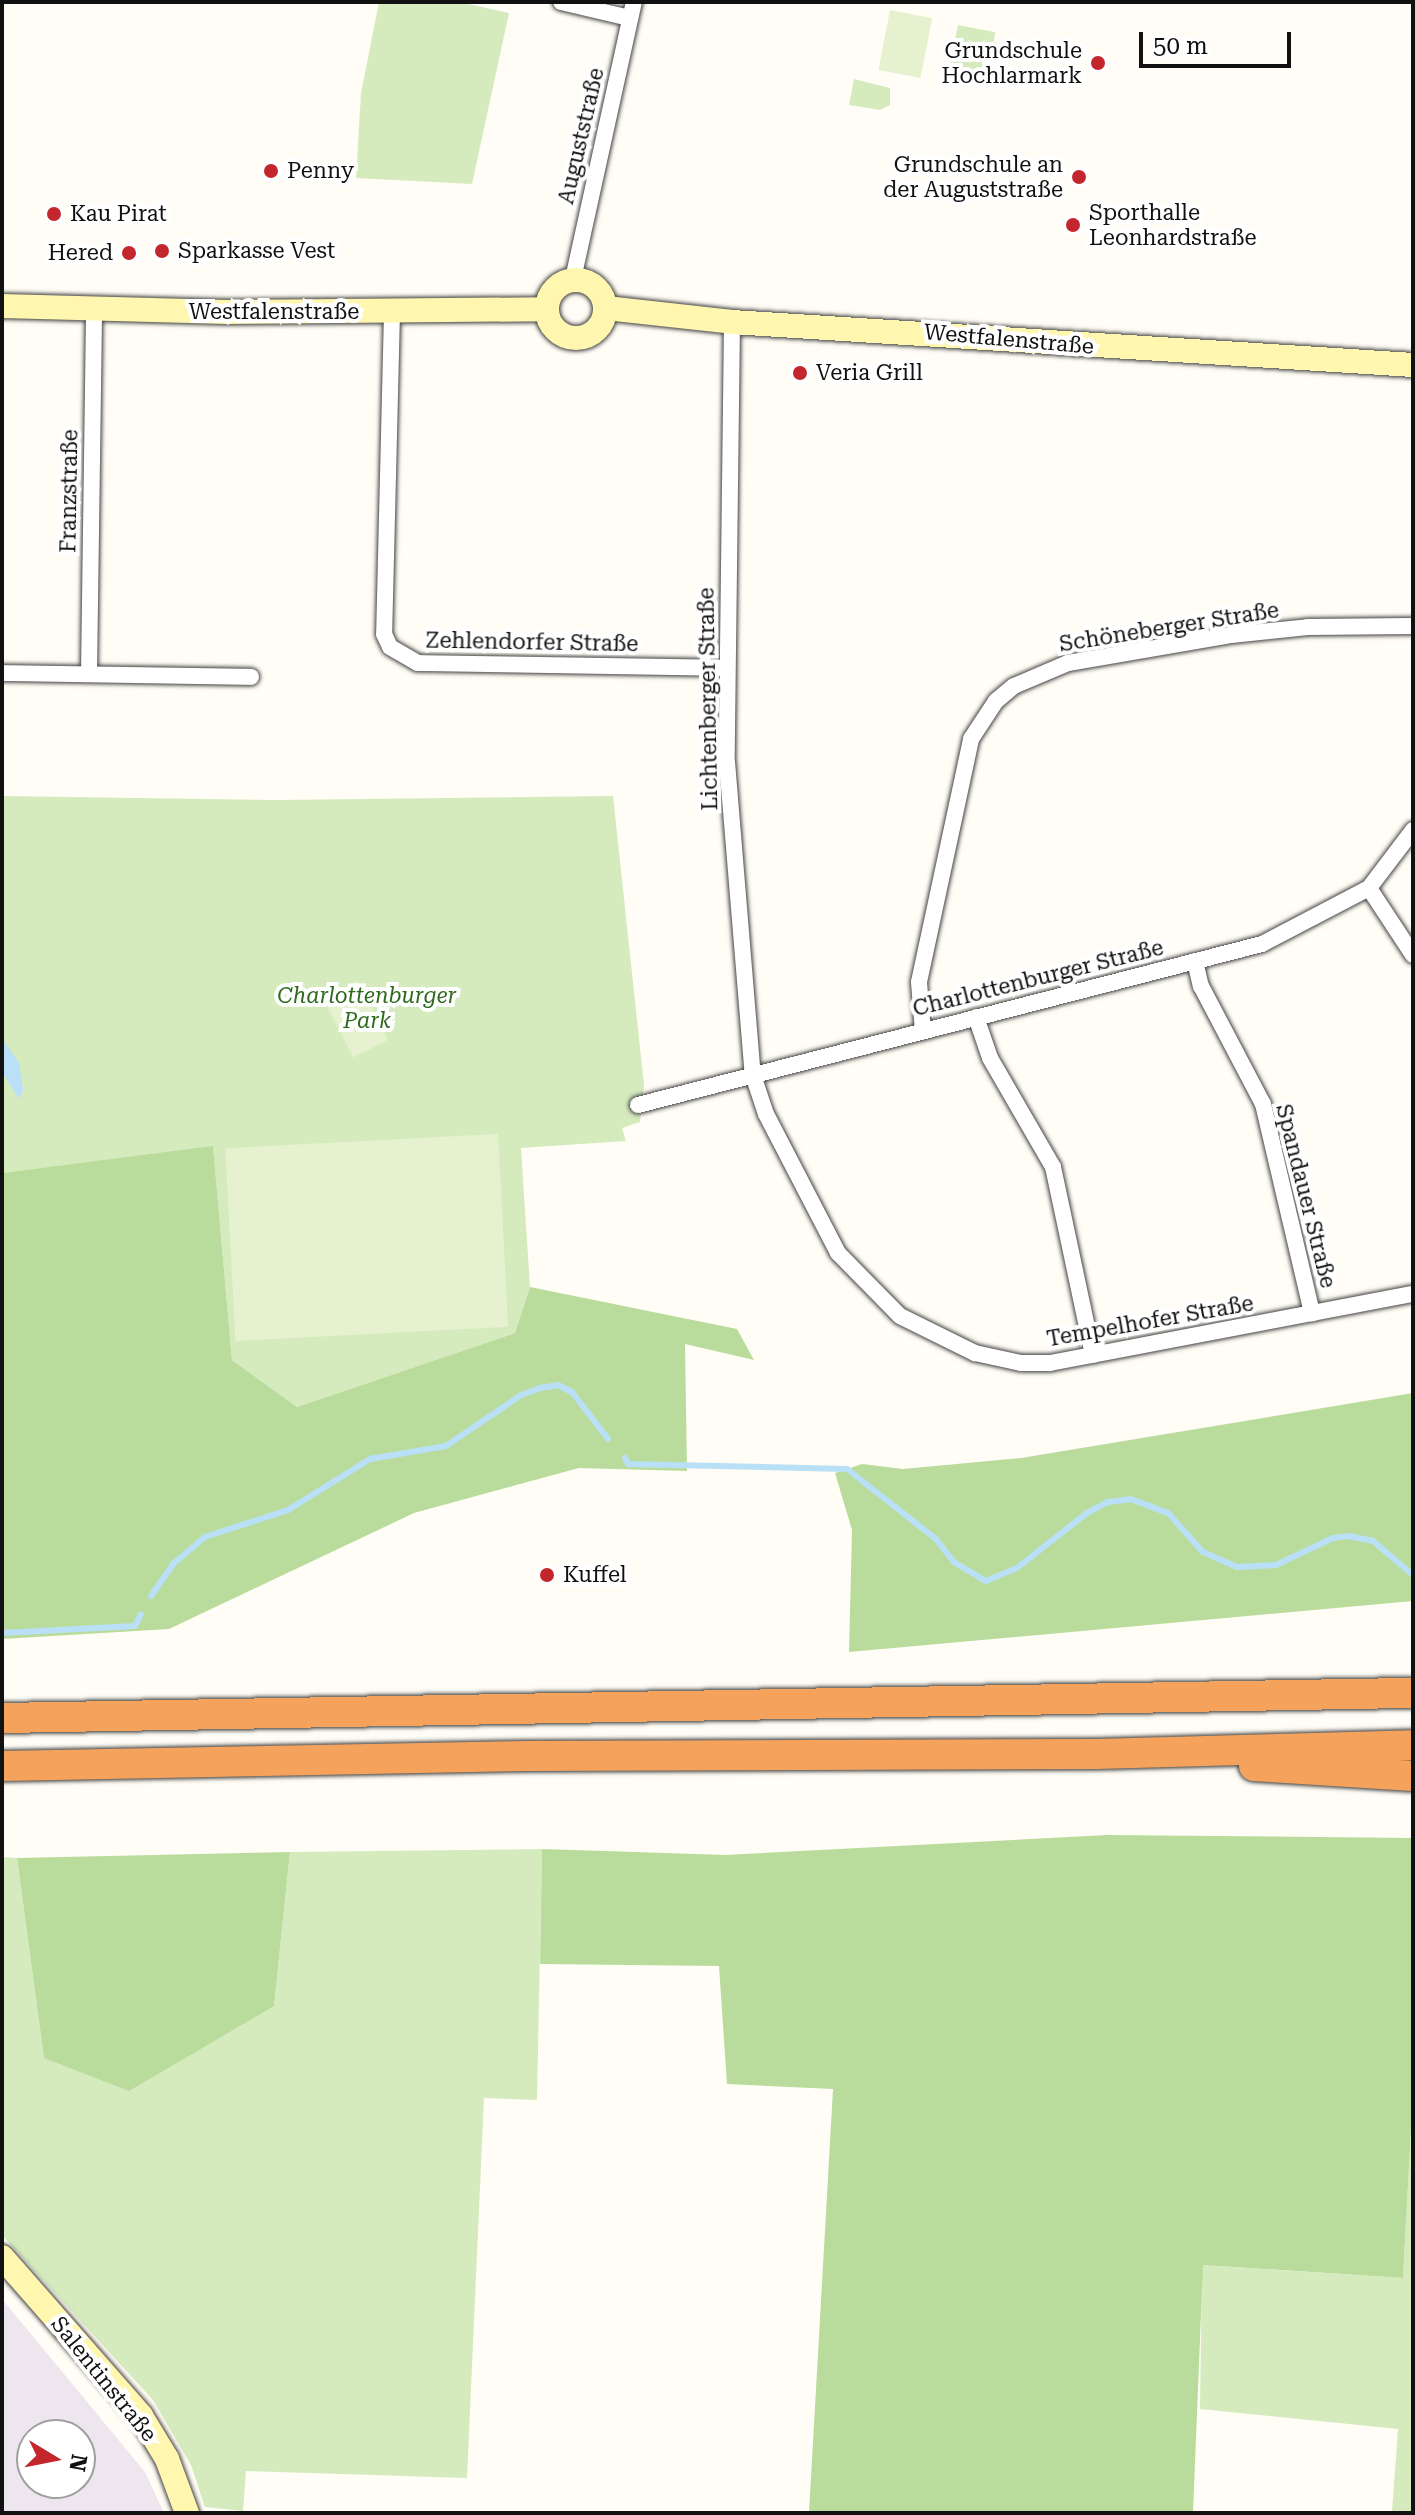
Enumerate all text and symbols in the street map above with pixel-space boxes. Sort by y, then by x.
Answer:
scale bar [1143,16,1295,66]
text: 50 m [1153,32,1208,60]
place label: Grundschule Hochlarmark [941,37,1082,88]
marker: Grundschule Hochlarmark [1089,54,1107,72]
street label: Auguststraße [553,65,609,207]
place label: Grundschule an der Auguststraße [883,151,1063,202]
place label: Penny [287,158,354,184]
marker: Penny [262,162,280,180]
marker: Grundschule an der Auguststraße [1070,168,1088,186]
place label: Sporthalle Leonhardstraße [1089,199,1257,250]
place label: Kau Pirat [70,201,167,227]
marker: Kau Pirat [45,205,63,223]
marker: Sporthalle Leonhardstraße [1064,216,1082,234]
place label: Sparkasse Vest [178,238,335,264]
place label: Hered [48,240,113,266]
marker: Sparkasse Vest [153,242,171,260]
marker: Hered [120,244,138,262]
street label: Westfalenstraße [189,299,359,325]
street label: Westfalenstraße [923,318,1095,360]
place label: Veria Grill [816,360,923,386]
marker: Veria Grill [791,364,809,382]
street label: Franzstraße [55,429,83,553]
street label: Lichtenberger Straße [693,587,723,811]
street label: Schöneberger Straße [1057,597,1281,657]
street label: Zehlendorfer Straße [425,627,639,657]
street label: Charlottenburger Straße [910,934,1166,1022]
park label: Charlottenburger Park [277,982,457,1034]
street label: Spandauer Straße [1270,1101,1342,1291]
street label: Tempelhofer Straße [1045,1290,1255,1352]
place label: Kuffel [563,1562,627,1588]
marker: Kuffel [538,1566,556,1584]
street label: Salentinstraße [45,2311,163,2447]
north arrow [16,2419,96,2499]
text: N [64,2452,92,2473]

